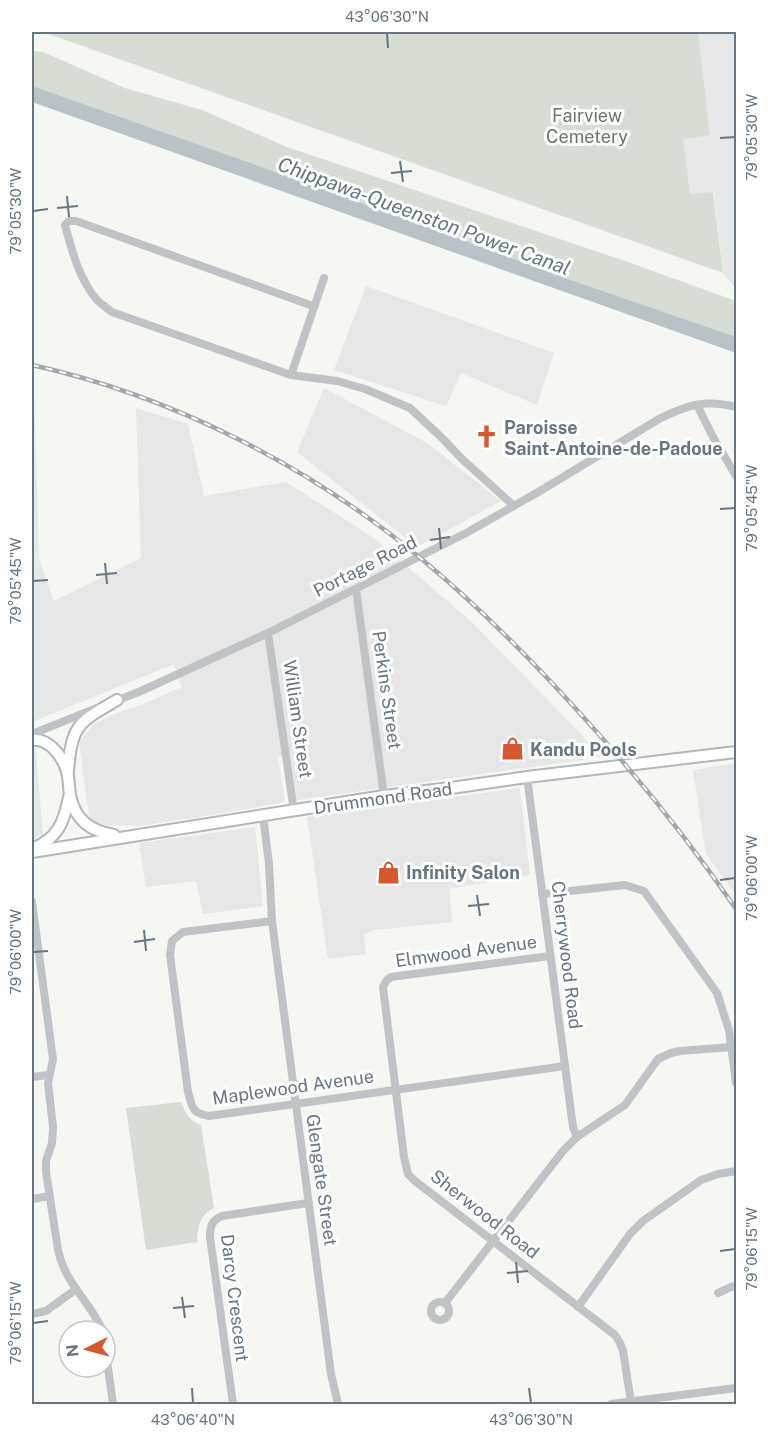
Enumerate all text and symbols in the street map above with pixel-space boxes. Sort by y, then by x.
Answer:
text: 43°06'30"N [345,8,429,25]
text: 79°05'30"W [743,94,760,180]
park label: Fairview Cemetery [546,105,628,147]
water label: Chippawa-Queenston Power Canal [274,152,574,280]
text: 79°05'30"W [7,168,24,254]
place label: Paroisse Saint-Antoine-de-Padoue [504,417,723,459]
church icon: Paroisse Saint-Antoine-de-Padoue [473,424,499,450]
text: 79°05'45"W [743,464,760,552]
street label: Portage Road [310,531,420,601]
text: 79°05'45"W [7,537,24,625]
street label: Perkins Street [368,629,406,751]
street label: William Street [279,659,317,779]
shop icon: Kandu Pools [499,736,525,762]
place label: Kandu Pools [530,739,637,760]
street label: Drummond Road [312,778,454,818]
text: 79°06'00"W [743,835,760,921]
shop icon: Infinity Salon [375,859,401,885]
place label: Infinity Salon [406,862,520,883]
street label: Cherrywood Road [547,880,587,1030]
text: 79°06'00"W [7,909,24,995]
street label: Elmwood Avenue [394,931,538,971]
street label: Maplewood Avenue [211,1065,375,1109]
street label: Glengate Street [302,1113,342,1247]
street label: Sherwood Road [427,1165,543,1263]
text: 79°06'15"W [743,1207,760,1291]
street label: Darcy Crescent [217,1233,253,1363]
text: 79°06'15"W [7,1281,24,1365]
north arrow [57,1319,117,1379]
text: N [62,1343,83,1358]
text: 43°06'40"N [151,1411,235,1428]
text: 43°06'30"N [489,1411,573,1428]

